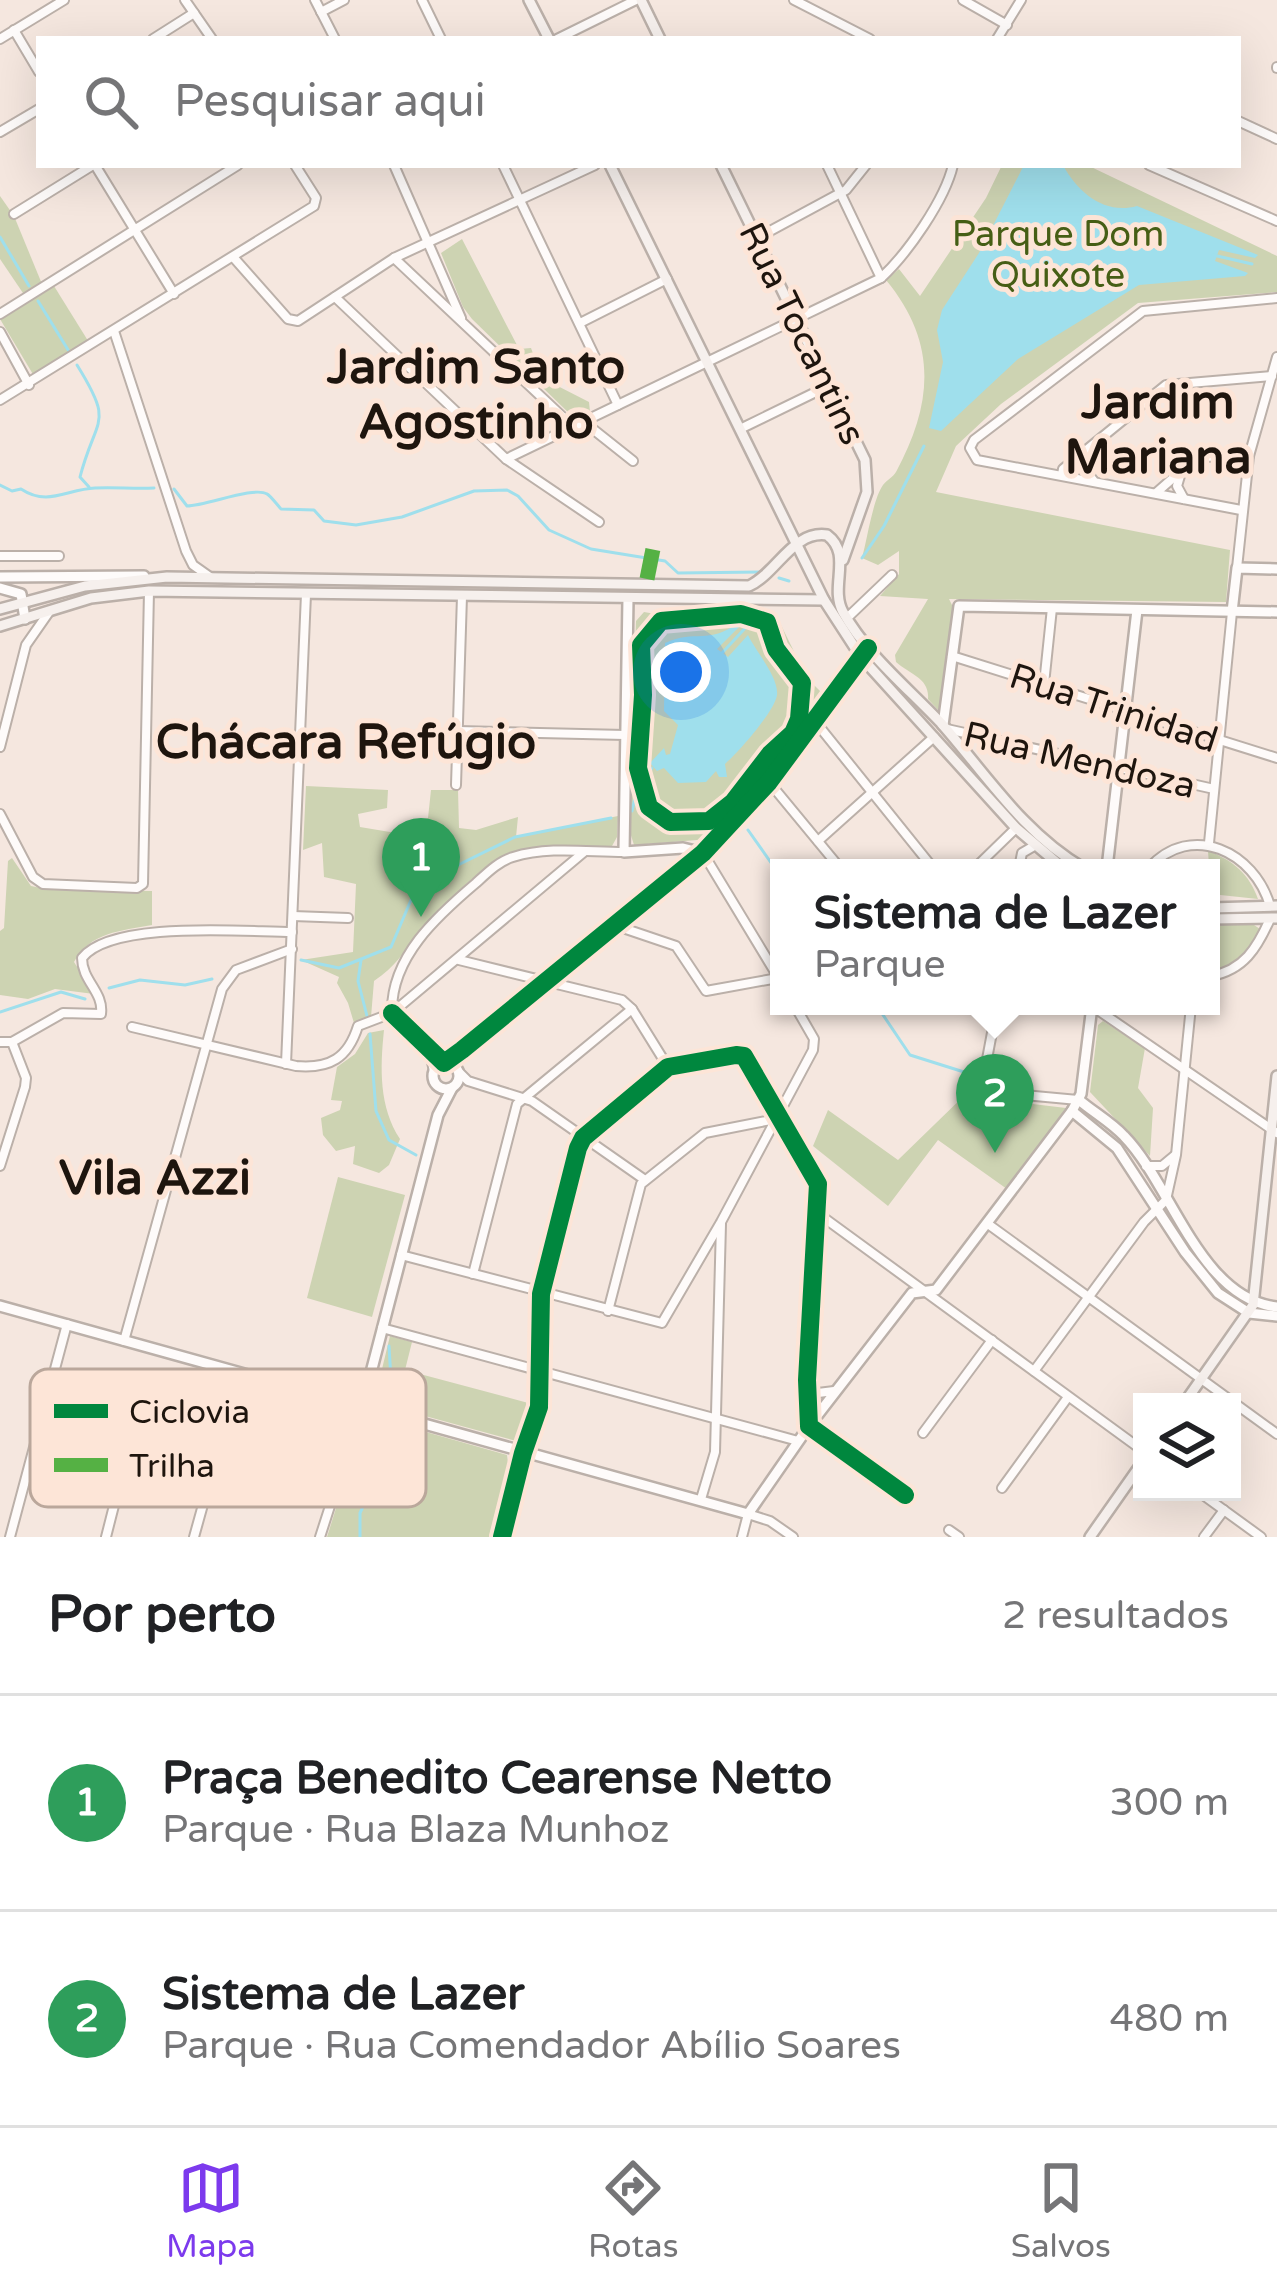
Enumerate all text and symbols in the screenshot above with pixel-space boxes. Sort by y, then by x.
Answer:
search box [36,36,1241,168]
icon: search [78,69,144,135]
text: Pesquisar aqui [174,75,486,129]
park label: Parque Dom Quixote [952,213,1164,297]
street label: Rua Tocantins [729,216,874,452]
district label: Jardim Santo Agostinho [326,339,625,452]
district label: Jardim Mariana [1065,374,1251,487]
your location [651,642,711,702]
street label: Rua Trinidad [1004,655,1223,762]
street label: Rua Mendoza [960,713,1200,808]
district label: Chácara Refúgio [156,714,536,772]
pin: 1 [382,818,460,917]
popup [770,859,1220,1015]
text: Sistema de Lazer [814,887,1176,941]
text: Parque [814,941,946,988]
pin: 2 [956,1054,1034,1153]
district label: Vila Azzi [59,1150,251,1208]
legend [30,1369,426,1507]
text: Ciclovia [129,1393,250,1432]
map controls [1133,1393,1241,1501]
button: layers [1133,1393,1241,1501]
text: Trilha [129,1447,215,1486]
text: Por perto [48,1584,276,1646]
text: 2 resultados [1002,1592,1229,1639]
text: Praça Benedito Cearense Netto [162,1752,832,1806]
text: 1 [75,1779,99,1826]
text: 300 m [1110,1779,1229,1826]
text: Parque · Rua Blaza Munhoz [162,1806,669,1853]
text: Sistema de Lazer [162,1968,524,2022]
text: 2 [75,1995,99,2042]
text: 480 m [1110,1995,1229,2042]
text: Parque · Rua Comendador Abílio Soares [162,2022,901,2069]
tab: Mapa [166,2155,256,2266]
tab: Rotas [588,2155,678,2266]
tab: Salvos [1011,2155,1111,2266]

